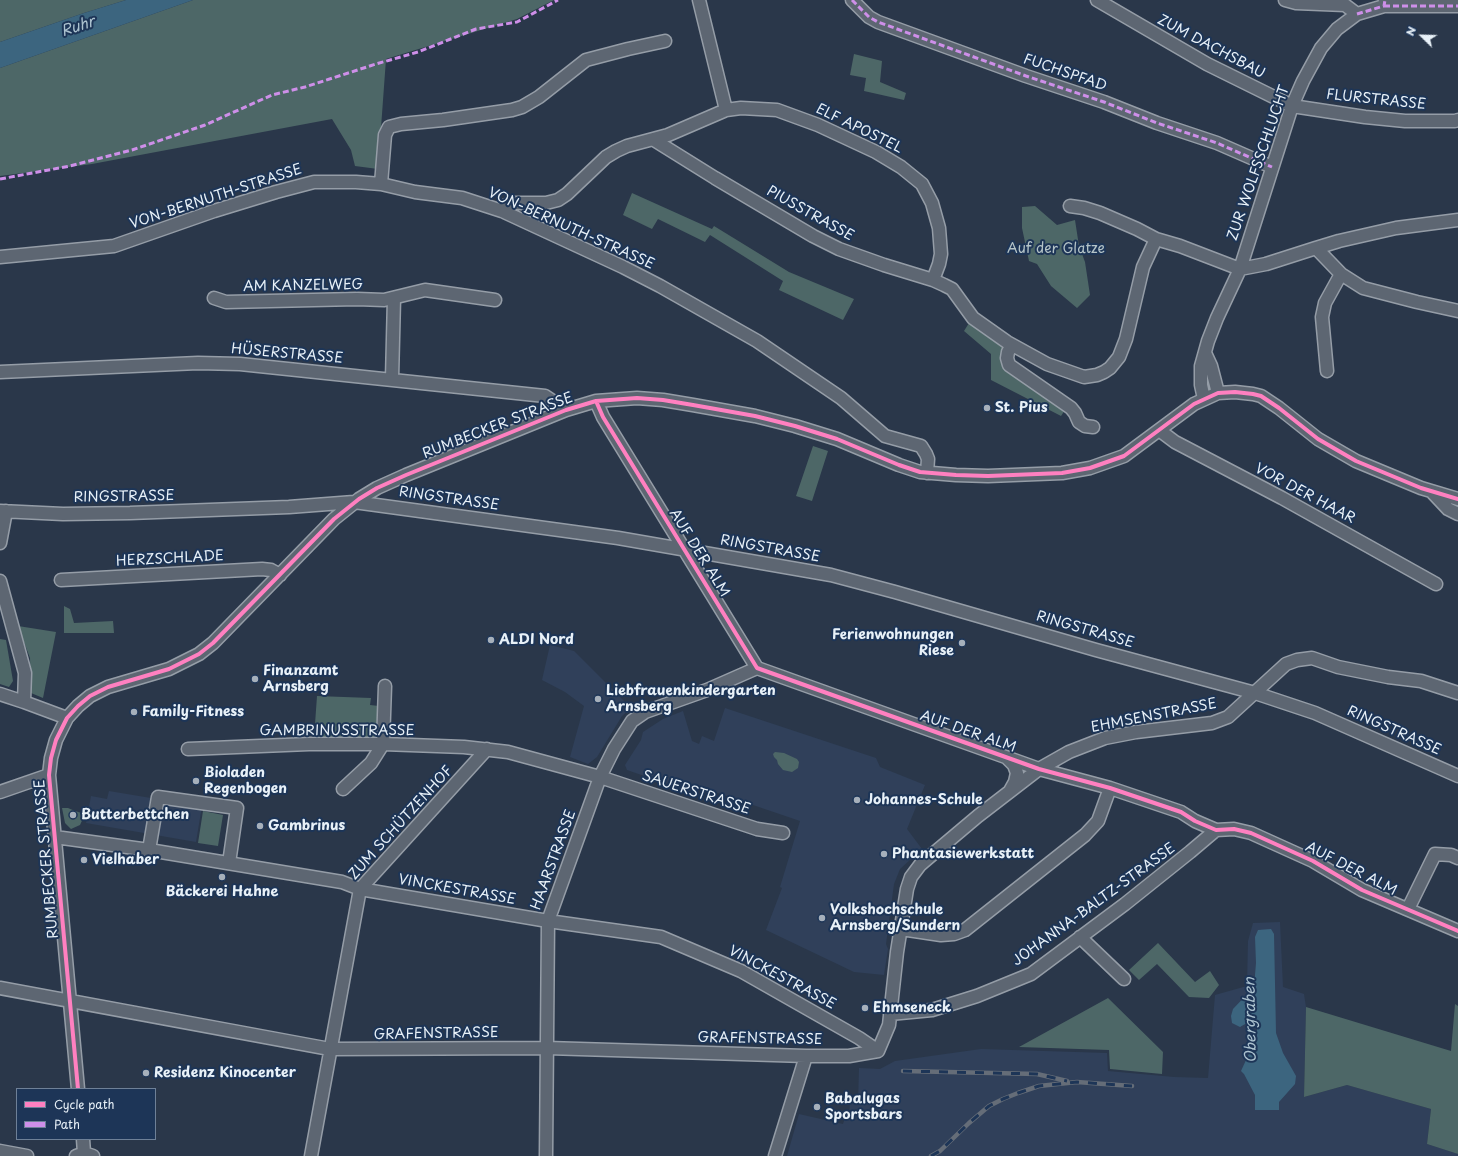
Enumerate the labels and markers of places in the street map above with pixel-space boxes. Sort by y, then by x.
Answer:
place label: St. Pius [995,400,1048,416]
marker: St. Pius [982,403,992,413]
place label: Ferienwohnungen Riese [832,627,954,660]
place label: ALDI Nord [499,632,574,648]
marker: ALDI Nord [486,635,496,645]
marker: Ferienwohnungen Riese [957,638,967,648]
place label: Finanzamt Arnsberg [263,663,338,696]
marker: Finanzamt Arnsberg [250,674,260,684]
place label: Liebfrauenkindergarten Arnsberg [606,683,776,716]
marker: Liebfrauenkindergarten Arnsberg [593,694,603,704]
place label: Family-Fitness [142,704,244,720]
marker: Family-Fitness [129,707,139,717]
place label: Bioladen Regenbogen [204,765,287,798]
marker: Bioladen Regenbogen [191,776,201,786]
place label: Johannes-Schule [865,792,983,808]
marker: Johannes-Schule [852,795,862,805]
place label: Butterbettchen [81,807,189,823]
marker: Butterbettchen [68,810,78,820]
place label: Gambrinus [268,818,345,834]
marker: Gambrinus [255,821,265,831]
place label: Phantasiewerkstatt [892,846,1034,862]
marker: Phantasiewerkstatt [879,849,889,859]
place label: Vielhaber [92,852,159,868]
marker: Vielhaber [79,855,89,865]
marker: Bäckerei Hahne [217,872,227,882]
place label: Bäckerei Hahne [166,884,278,900]
place label: Volkshochschule Arnsberg/Sundern [830,902,960,934]
marker: Volkshochschule Arnsberg/Sundern [817,913,827,923]
place label: Ehmseneck [873,1000,951,1016]
marker: Ehmseneck [860,1003,870,1013]
place label: Residenz Kinocenter [154,1065,296,1081]
marker: Residenz Kinocenter [141,1068,151,1078]
place label: Babalugas Sportsbars [825,1091,902,1124]
marker: Babalugas Sportsbars [812,1102,822,1112]

